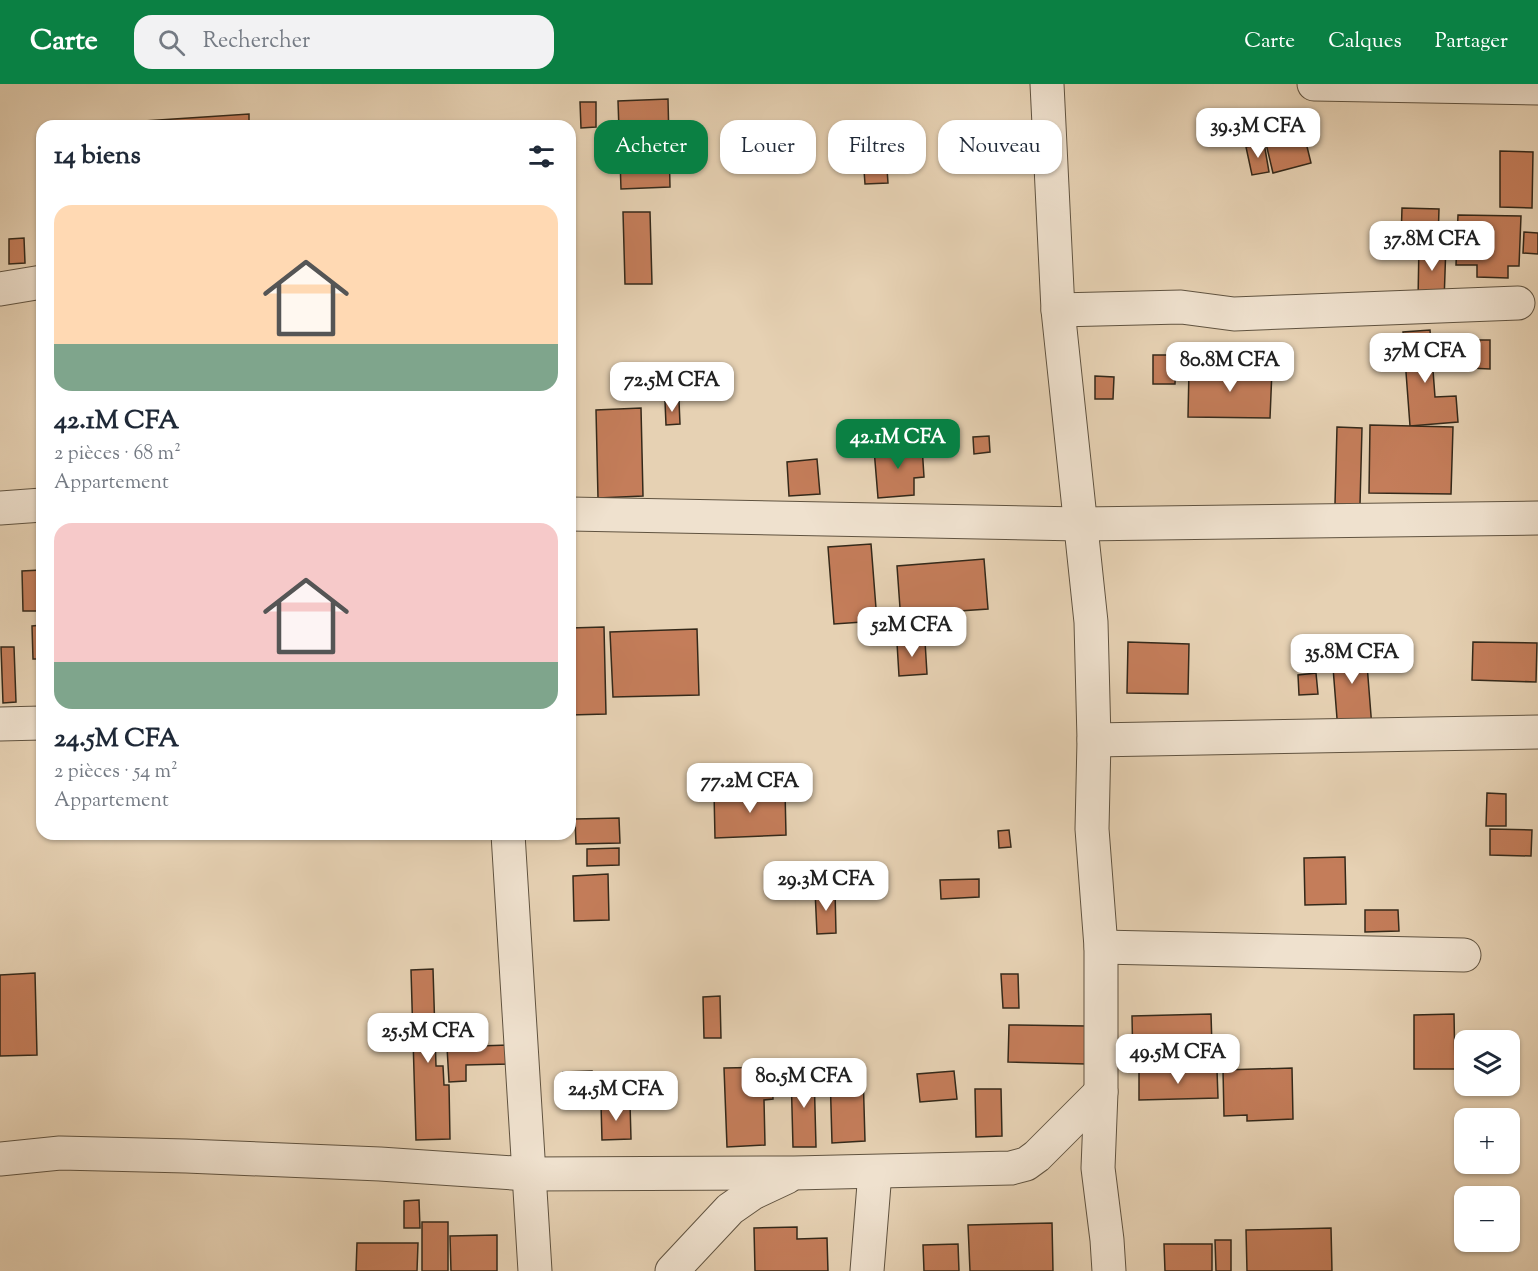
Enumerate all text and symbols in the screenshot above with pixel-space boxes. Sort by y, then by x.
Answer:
search box [134,15,554,69]
text: Carte [30,22,98,62]
icon: search [155,26,188,59]
text: Rechercher [203,26,310,58]
text: Carte [1244,27,1295,57]
text: Calques [1328,27,1402,57]
text: Partager [1435,27,1508,57]
pin: 39.3M CFA [1189,108,1327,159]
text: 39.3M CFA [1210,113,1306,142]
chip: Acheter [594,120,708,174]
chip: Louer [720,120,816,174]
chip: Filtres [828,120,926,174]
chip: Nouveau [938,120,1062,174]
text: 14 biens [54,138,141,175]
icon: filters [525,140,558,173]
pin: 37.8M CFA [1363,221,1501,272]
text: 37.8M CFA [1384,226,1480,255]
icon: home [252,244,360,352]
pin: 37M CFA [1370,333,1480,384]
text: 37M CFA [1384,338,1466,367]
pin: 80.8M CFA [1161,342,1299,393]
text: 80.8M CFA [1180,347,1280,376]
pin: 72.5M CFA [603,362,741,413]
text: 72.5M CFA [624,367,720,396]
text: 42.1M CFA [54,403,179,440]
pin: 42.1M CFA [829,419,967,470]
text: 42.1M CFA [850,424,946,453]
text: 2 pièces · 68 m² [54,440,181,469]
text: Appartement [54,469,169,498]
icon: home [252,562,360,670]
pin: 52M CFA [857,607,967,658]
text: 52M CFA [871,612,953,641]
pin: 35.8M CFA [1283,634,1421,685]
text: 35.8M CFA [1305,639,1399,668]
text: 24.5M CFA [54,721,179,758]
text: 2 pièces · 54 m² [54,758,178,787]
pin: 77.2M CFA [681,763,819,814]
text: 77.2M CFA [701,768,799,797]
text: Appartement [54,787,169,816]
pin: 29.3M CFA [757,861,895,912]
text: 29.3M CFA [777,866,875,895]
pin: 25.5M CFA [359,1013,497,1064]
text: 25.5M CFA [382,1018,475,1047]
map controls [1454,1030,1520,1252]
button: layers [1454,1030,1520,1096]
pin: 49.5M CFA [1109,1034,1247,1085]
text: 49.5M CFA [1130,1039,1226,1068]
pin: 80.5M CFA [735,1058,873,1109]
text: 80.5M CFA [756,1063,852,1092]
pin: 24.5M CFA [547,1071,685,1122]
text: 24.5M CFA [568,1076,664,1105]
button: + [1454,1108,1520,1174]
button: − [1454,1186,1520,1252]

